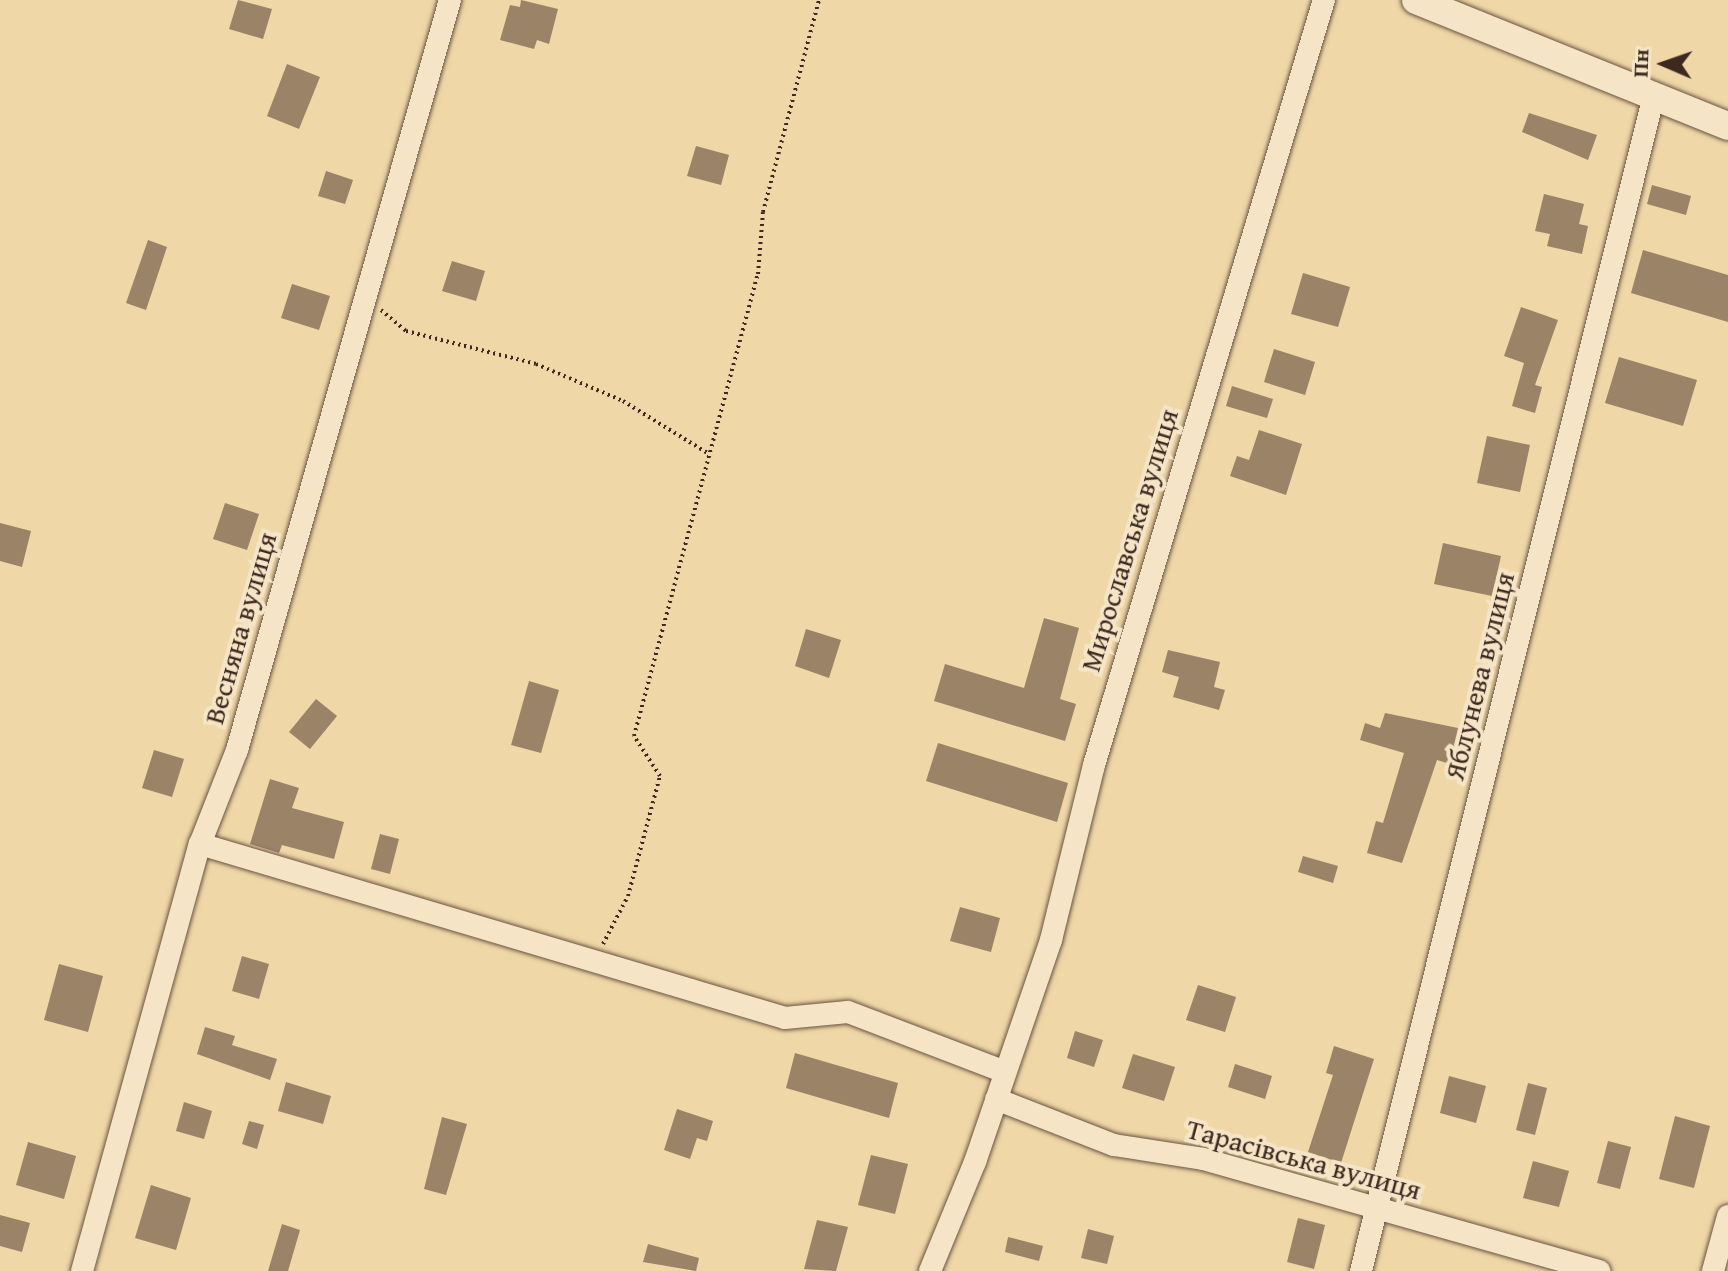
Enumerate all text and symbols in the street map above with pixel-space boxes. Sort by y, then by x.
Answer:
north arrow [1624,24,1704,104]
text: Пн [1624,48,1656,78]
street label: Мирославська вулиця [1073,405,1185,675]
street label: Весняна вулиця [197,528,283,728]
street label: Яблунева вулиця [1437,569,1521,783]
street label: Тарасівська вулиця [1183,1112,1425,1206]

